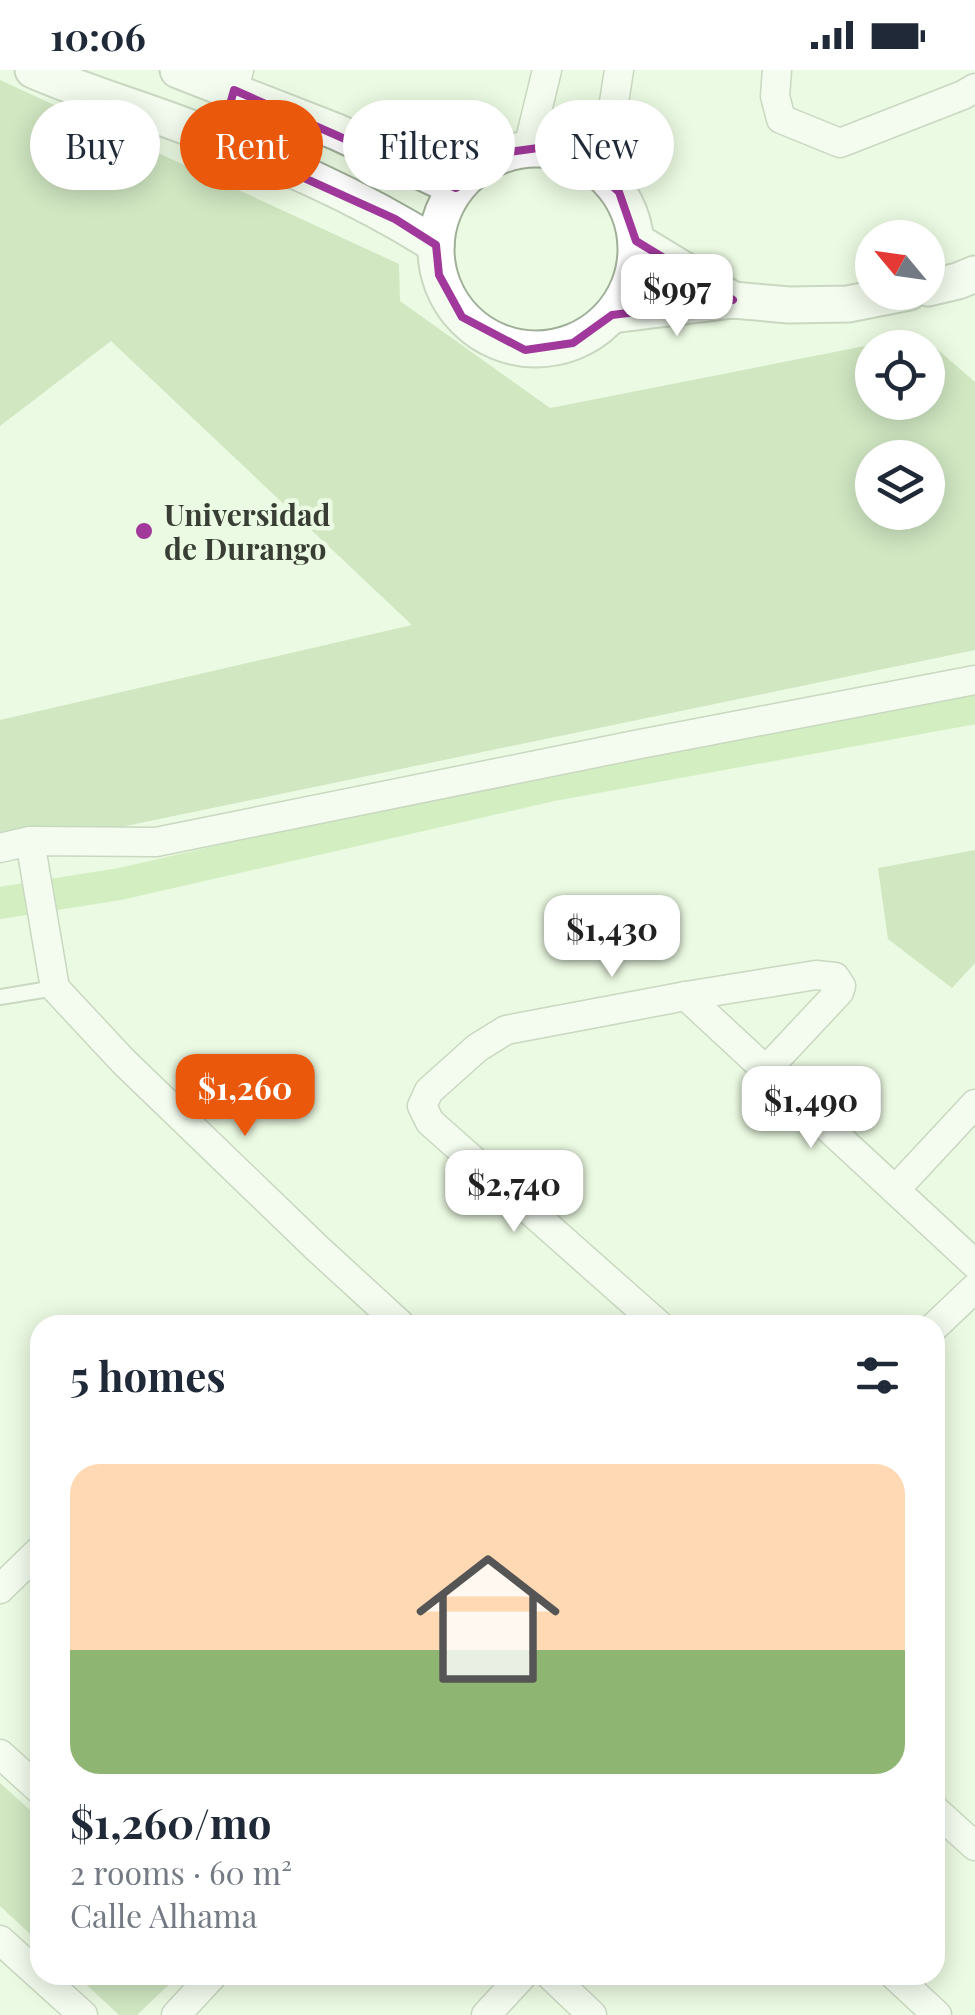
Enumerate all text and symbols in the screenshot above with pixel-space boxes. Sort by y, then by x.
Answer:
text: 10:06 [50,10,146,61]
chip: Buy [30,100,160,190]
chip: Rent [180,100,323,190]
chip: Filters [343,100,515,190]
chip: New [535,100,674,190]
north arrow [855,220,945,310]
map controls [855,220,945,530]
pin: $997 [618,254,736,339]
text: $997 [643,265,711,308]
button: locate [855,330,945,420]
button: layers [855,440,945,530]
place label: Universidad de Durango [164,494,330,568]
marker: Universidad de Durango [133,520,155,542]
pin: $1,430 [531,895,693,980]
text: $1,430 [566,906,658,949]
pin: $1,260 [164,1054,326,1139]
text: $1,260 [198,1065,292,1108]
pin: $1,490 [730,1066,892,1151]
text: $1,490 [764,1077,858,1120]
pin: $2,740 [433,1150,595,1235]
text: $2,740 [467,1161,561,1204]
text: 5 homes [70,1347,226,1403]
icon: filters [850,1348,905,1403]
icon: home [398,1529,578,1709]
text: $1,260/mo [70,1794,271,1850]
text: 2 rooms · 60 m² [70,1850,292,1893]
text: Calle Alhama [70,1893,257,1936]

